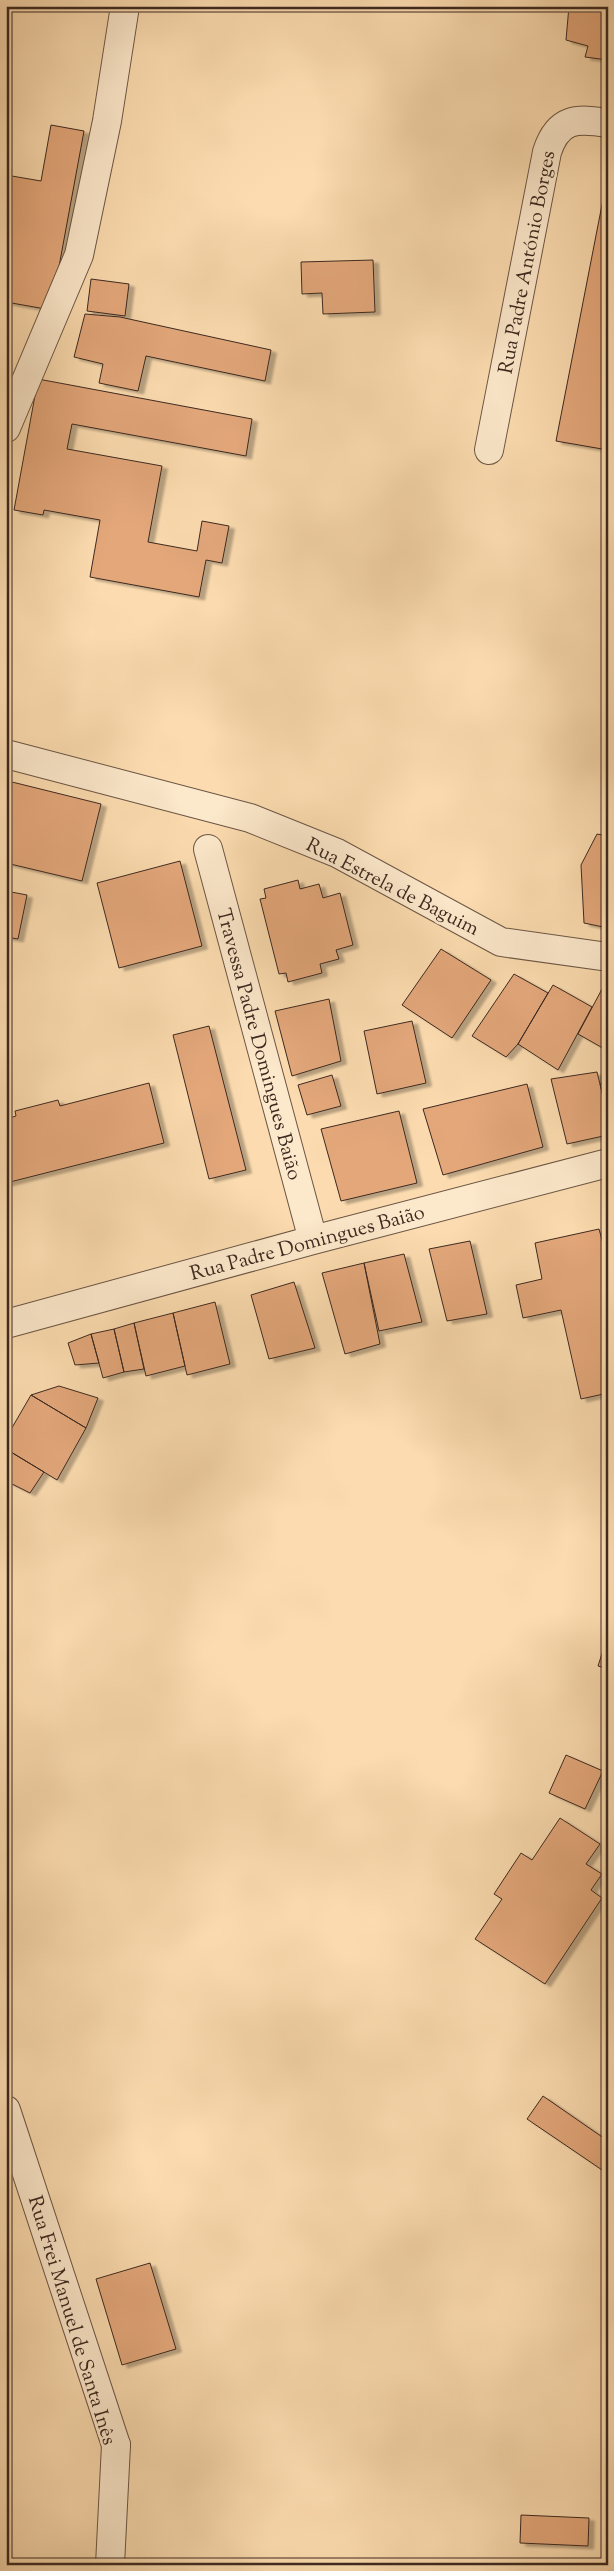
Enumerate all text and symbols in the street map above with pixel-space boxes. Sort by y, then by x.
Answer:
street label: Rua Padre António Borges [493,148,564,377]
street label: Rua Estrela de Baguim [300,832,484,945]
street label: Travessa Padre Domingues Baião [207,906,308,1184]
street label: Rua Padre Domingues Baião [187,1199,428,1290]
street label: Rua Frei Manuel de Santa Inês [19,2193,122,2449]

